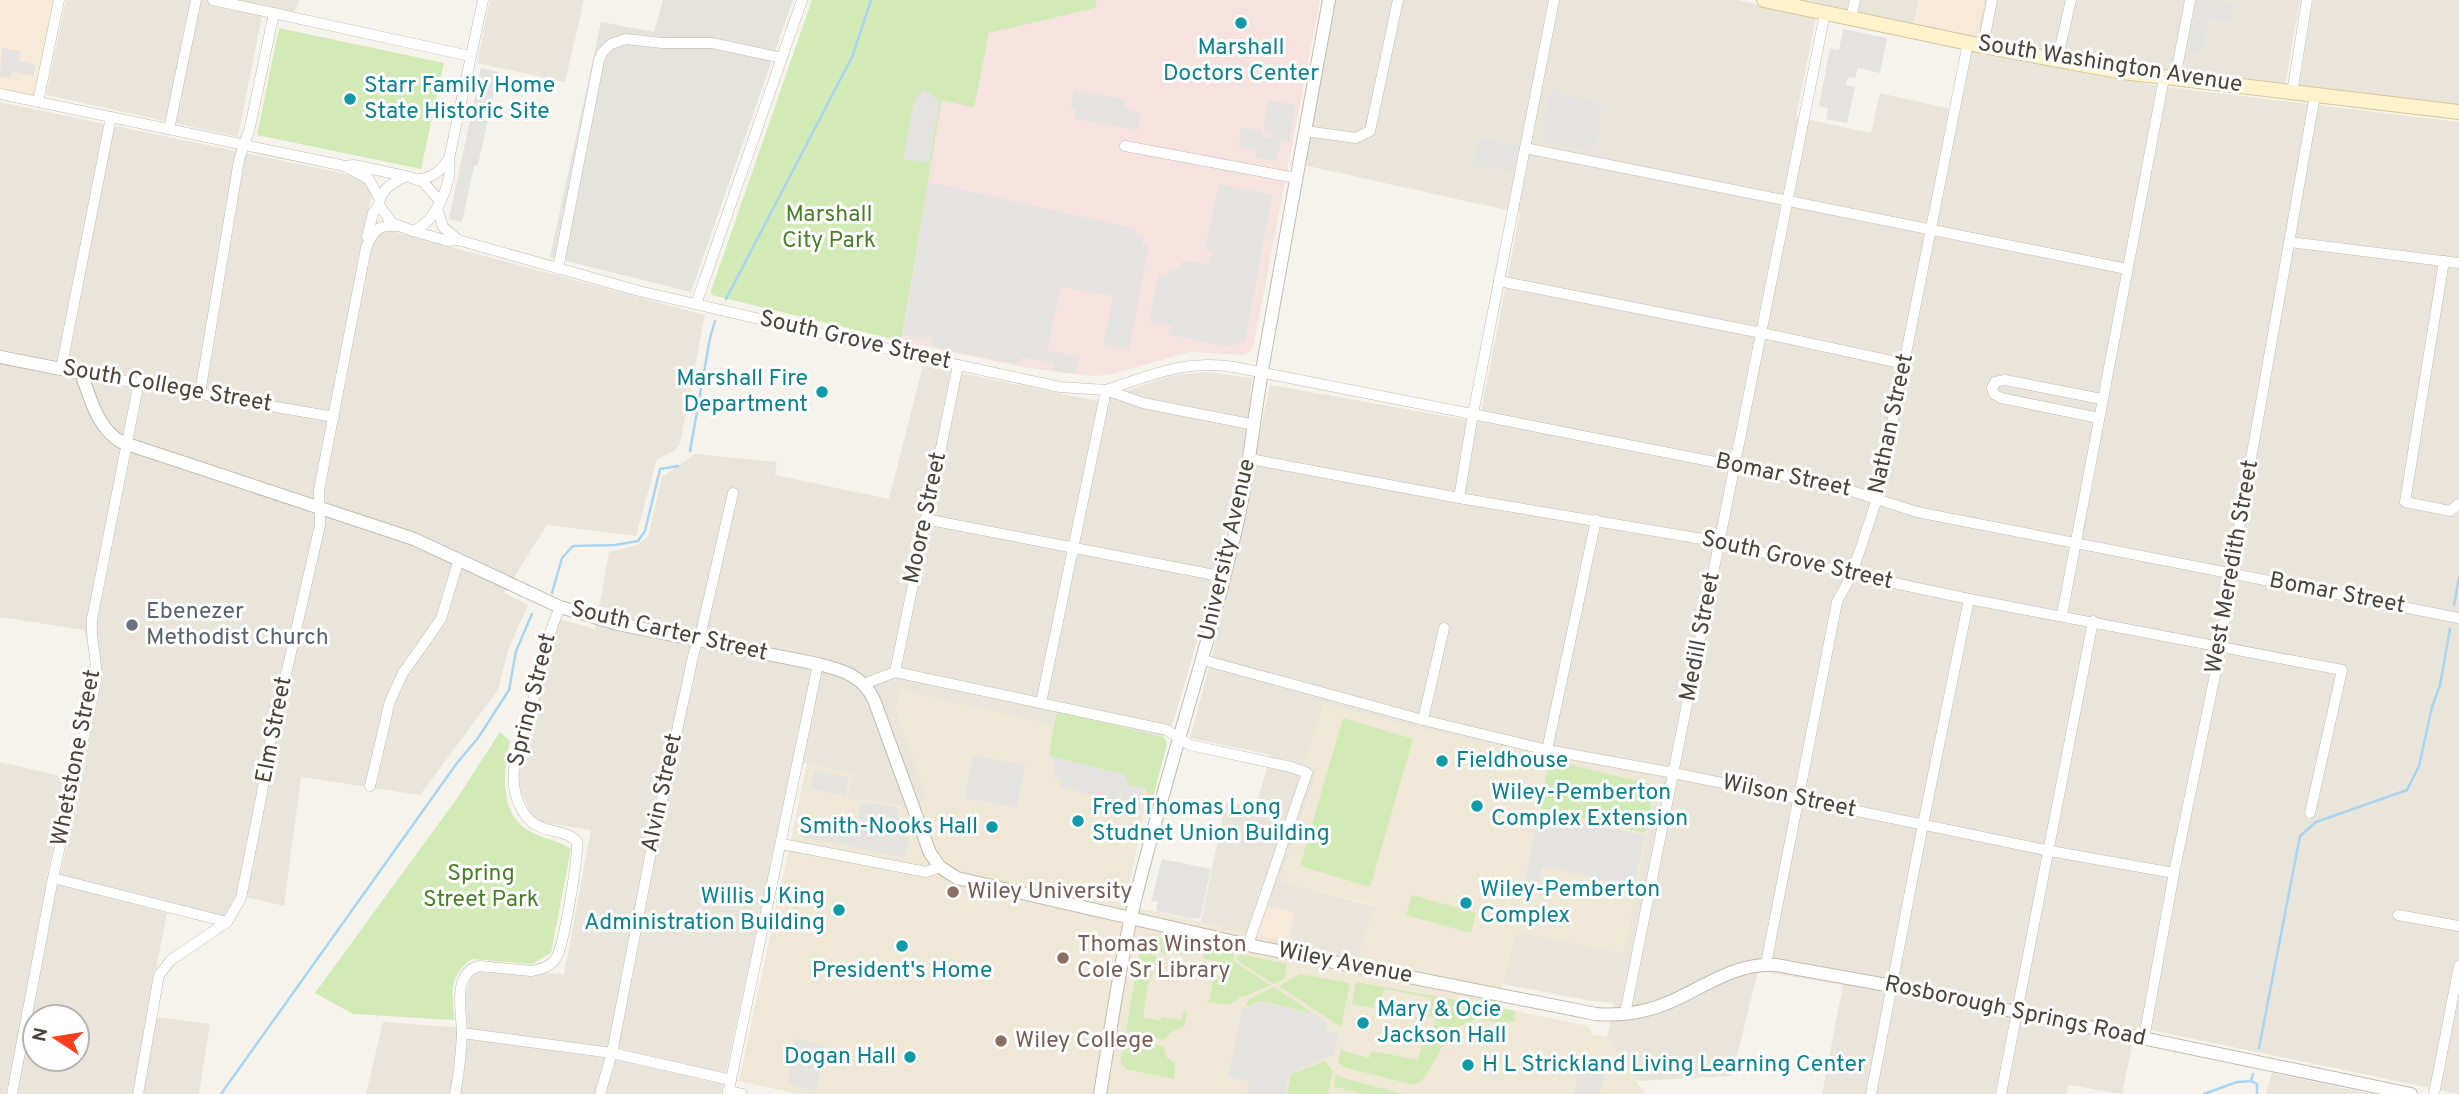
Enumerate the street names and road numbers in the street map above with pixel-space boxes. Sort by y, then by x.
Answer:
street label: South Washington Avenue [1976,30,2244,100]
street label: South Grove Street [757,305,953,377]
street label: Nathan Street [1863,351,1921,497]
street label: South College Street [60,354,274,420]
street label: Bomar Street [1713,448,1853,504]
street label: Moore Street [898,449,954,587]
street label: University Avenue [1193,456,1263,644]
street label: West Meredith Street [2200,458,2266,676]
street label: South Grove Street [1699,525,1895,597]
street label: Bomar Street [2267,567,2407,621]
street label: Medill Street [1674,570,1728,704]
street label: South Carter Street [568,595,770,669]
street label: Spring Street [502,630,564,770]
street label: Whetstone Street [46,667,108,849]
street label: Elm Street [250,674,300,786]
street label: Alvin Street [636,731,690,855]
street label: Wilson Street [1719,769,1859,825]
street label: Wiley Avenue [1275,937,1415,991]
street label: Rosborough Springs Road [1882,970,2148,1054]

